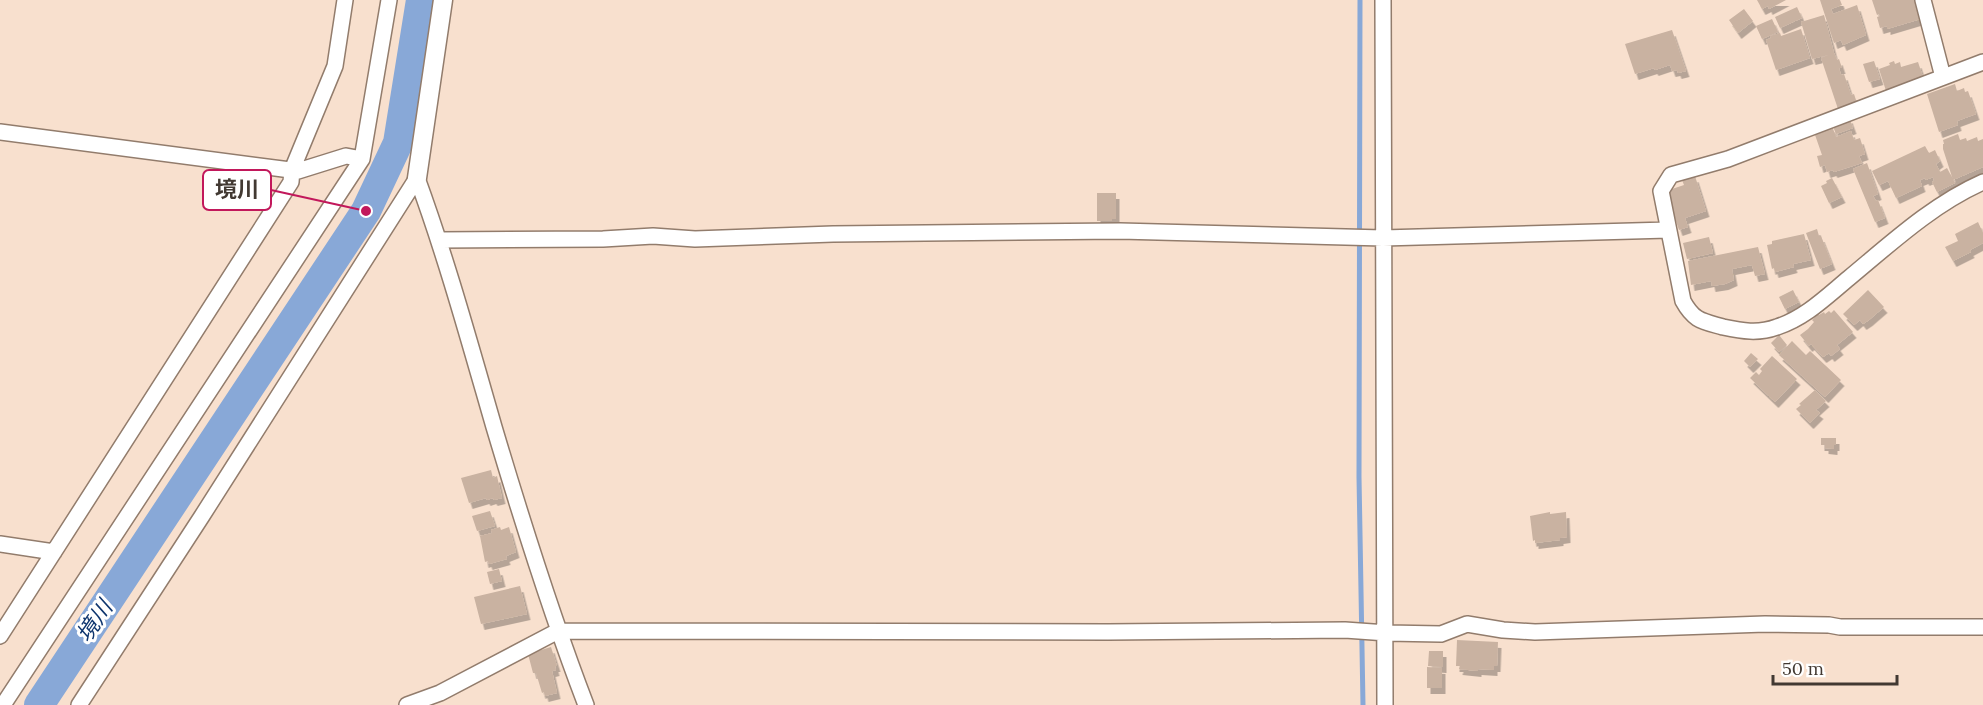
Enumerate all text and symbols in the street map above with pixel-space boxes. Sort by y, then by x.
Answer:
callout: 境川 [203,170,271,210]
text: 境川 [215,175,259,203]
water label: 境川 [70,593,119,647]
scale bar [1773,648,1898,686]
text: 50 m [1782,657,1824,680]

